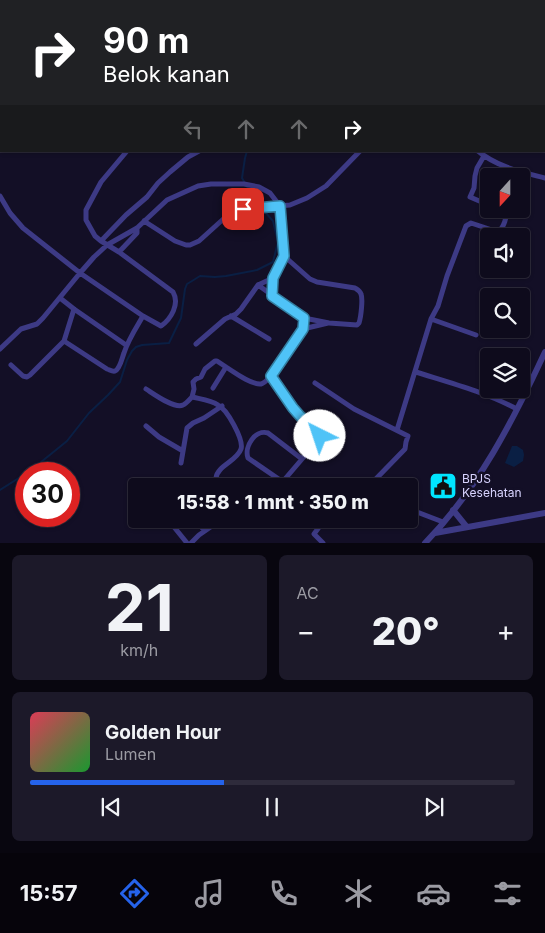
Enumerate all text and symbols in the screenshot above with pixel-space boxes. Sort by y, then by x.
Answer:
text: 90 m [103,19,190,61]
icon: right [20,20,85,85]
text: Belok kanan [103,61,230,87]
icon: left [179,115,207,143]
icon: ahead [232,115,260,143]
icon: ahead [285,115,313,143]
icon: right [338,115,366,143]
north arrow [480,168,530,218]
map controls [480,168,530,398]
pin [222,188,264,230]
icon: arrive [229,195,257,223]
button: sound [480,228,530,278]
button: search [480,288,530,338]
button: layers [480,348,530,398]
position arrow [293,409,345,461]
speed limit sign: 30 [15,462,80,527]
public building icon: BPJS Kesehatan [428,471,458,501]
place label: BPJS Kesehatan [462,471,522,500]
text: 15:58 · 1 mnt · 350 m [177,491,369,514]
text: 21 [105,568,174,647]
text: AC [297,583,319,603]
text: 20° [372,608,440,654]
text: − [297,614,315,648]
text: + [496,614,515,648]
text: km/h [120,640,158,660]
text: Golden Hour [105,721,221,744]
text: Lumen [105,744,156,764]
icon: previous [97,793,125,821]
icon: pause [258,793,286,821]
icon: next [420,793,448,821]
icon: directions [117,876,152,911]
icon: music [192,876,227,911]
icon: phone [266,876,301,911]
icon: climate [341,876,376,911]
icon: car [416,876,451,911]
icon: filters [490,876,525,911]
text: 15:57 [20,880,78,906]

